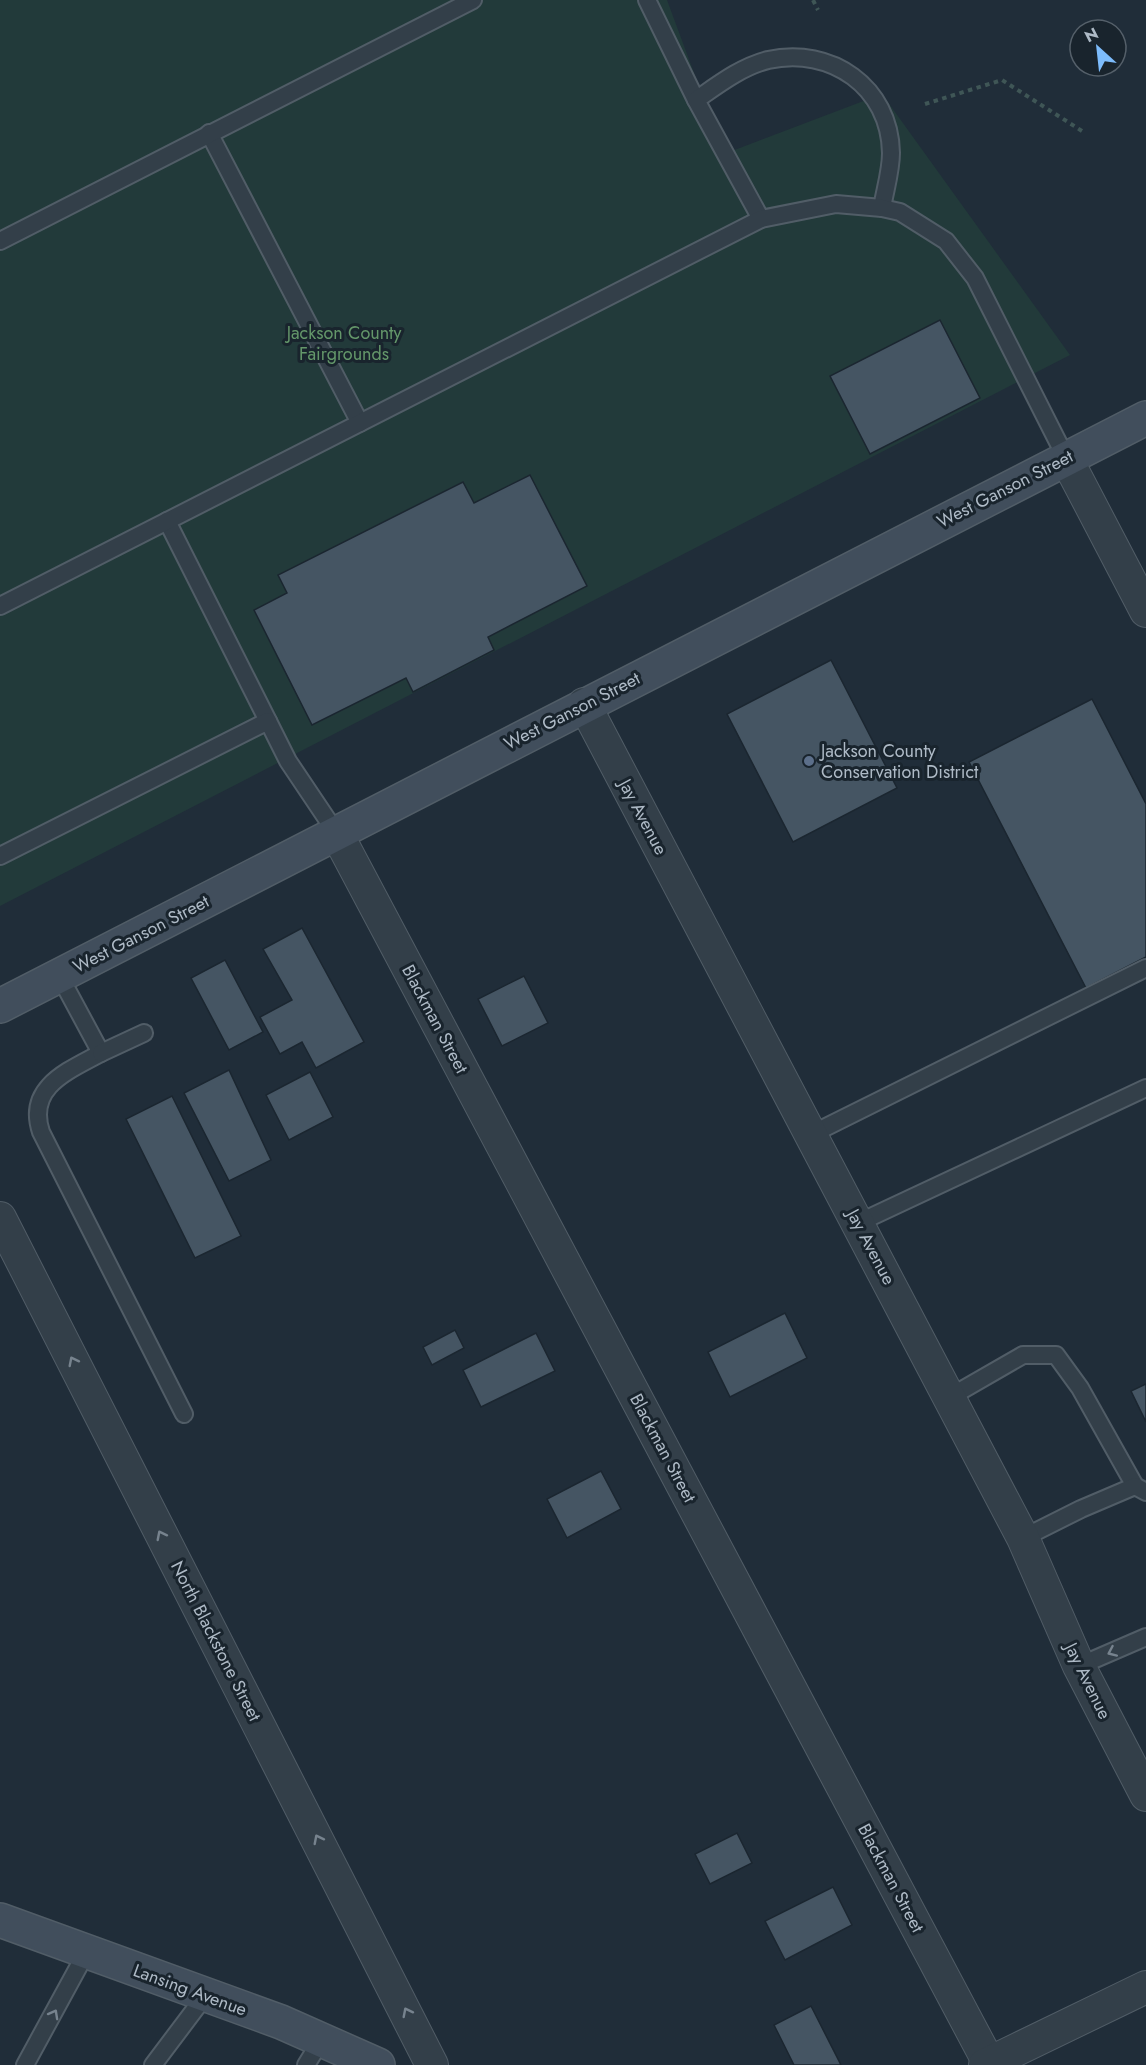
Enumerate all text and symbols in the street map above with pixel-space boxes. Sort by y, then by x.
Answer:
north arrow [1068,18,1128,78]
text: N [1081,22,1102,48]
park label: Jackson County Fairgrounds [285,320,401,367]
street label: West Ganson Street [932,443,1078,535]
street label: West Ganson Street [499,665,645,757]
place label: Jackson County Conservation District [819,738,979,785]
marker: Jackson County Conservation District [802,754,816,768]
street label: Jay Avenue [611,773,674,859]
street label: West Ganson Street [68,888,214,980]
street label: Blackman Street [395,960,475,1079]
street label: Jay Avenue [839,1203,902,1289]
one-way arrow [68,1357,80,1368]
street label: Blackman Street [623,1389,703,1508]
one-way arrow [157,1531,168,1541]
street label: North Blackstone Street [164,1556,268,1726]
street label: Jay Avenue [1057,1637,1118,1724]
one-way arrow [1108,1644,1119,1656]
street label: Blackman Street [851,1819,931,1938]
one-way arrow [314,1834,325,1845]
street label: Lansing Avenue [129,1957,251,2023]
one-way arrow [403,2007,415,2018]
one-way arrow [47,2010,58,2020]

